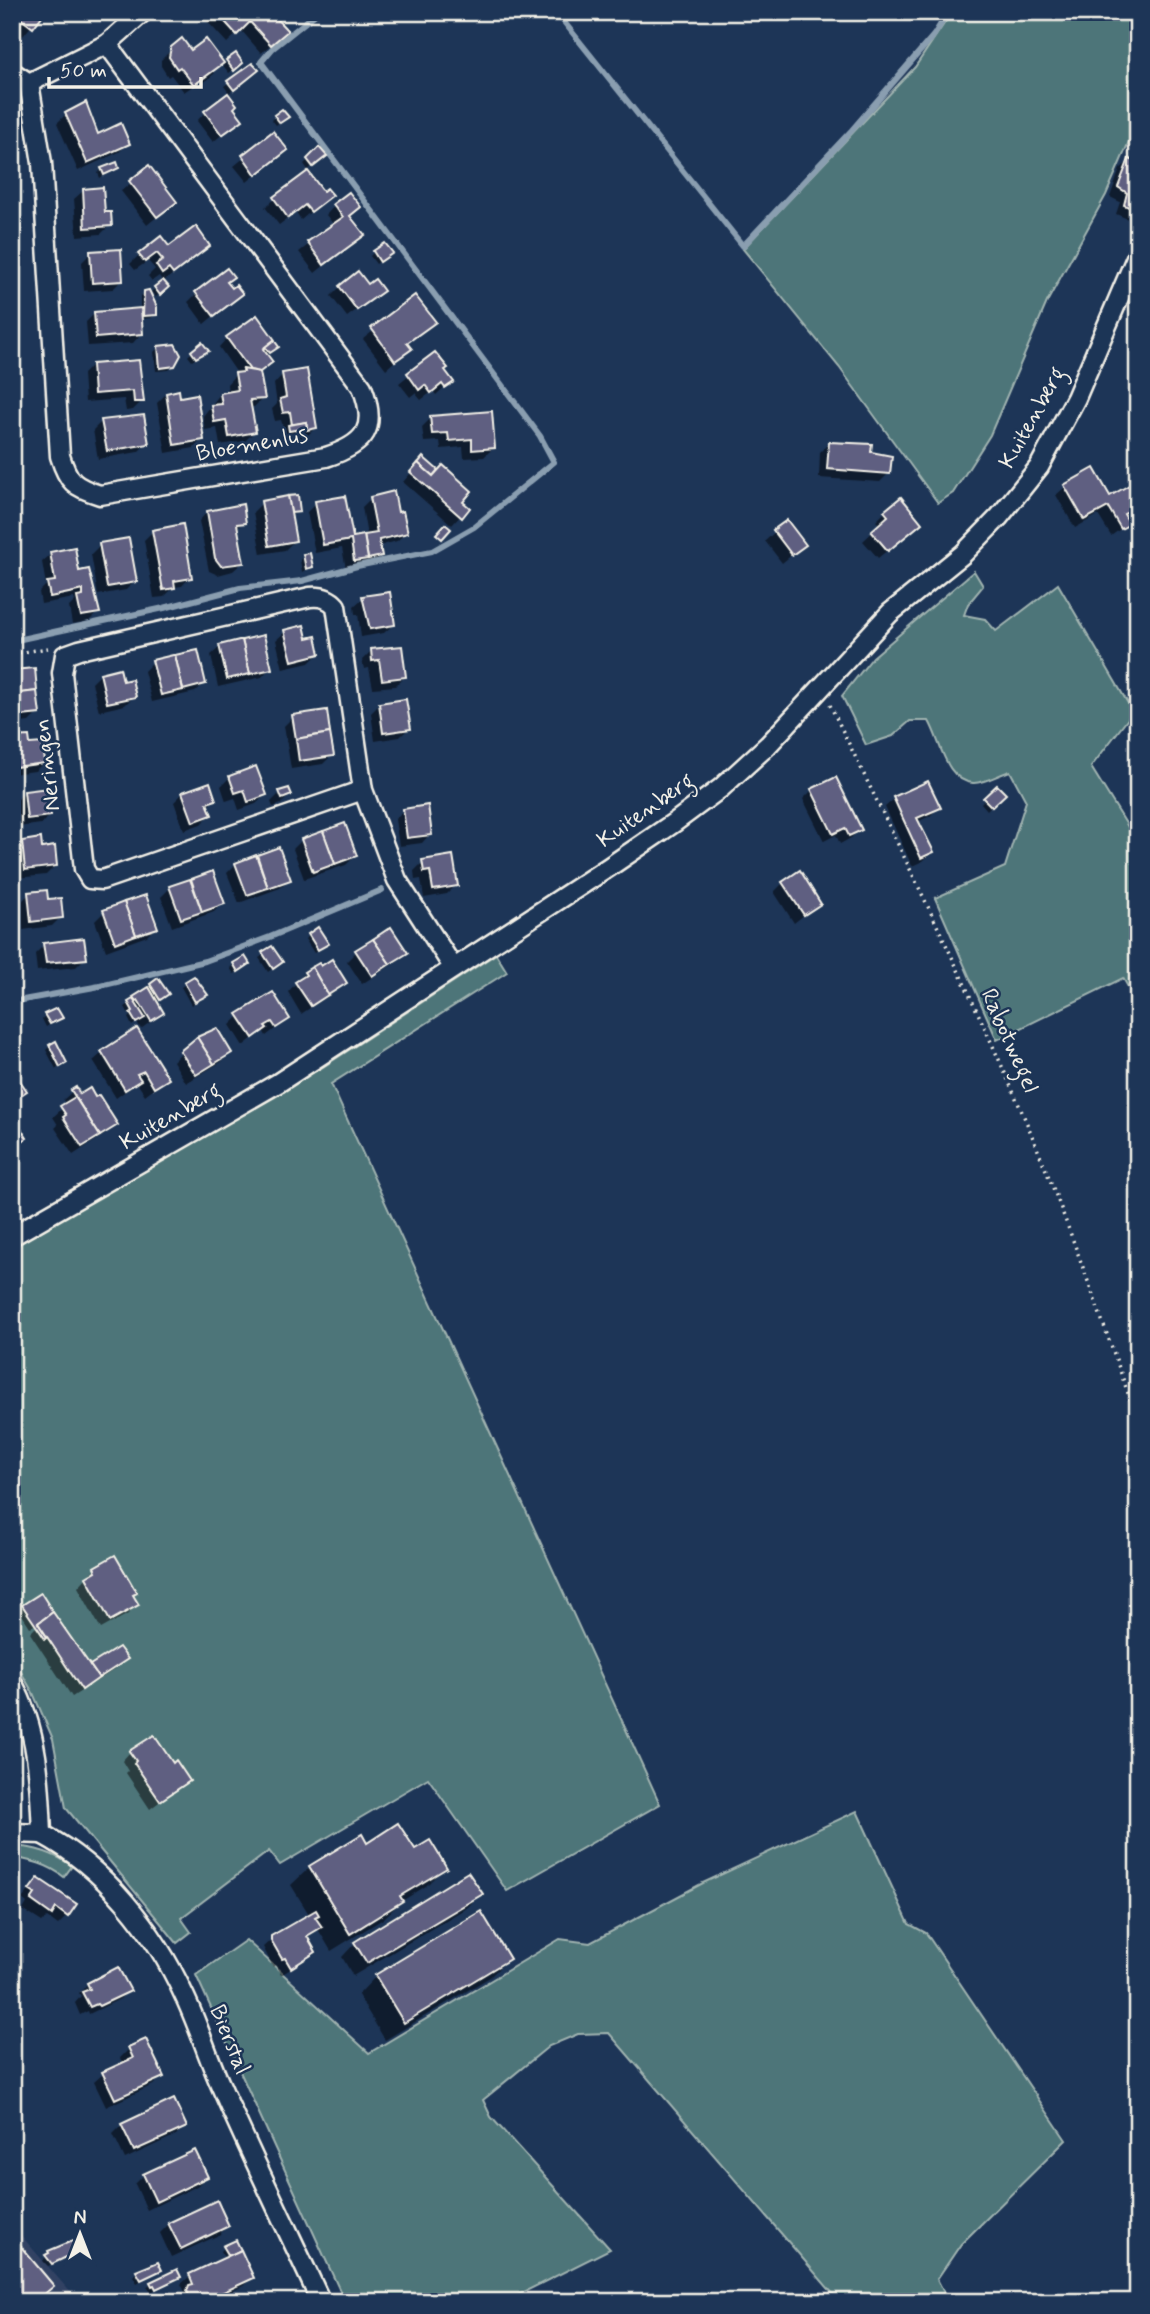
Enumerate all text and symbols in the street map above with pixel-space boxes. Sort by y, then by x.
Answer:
scale bar [49,46,201,90]
text: 50 m [60,57,107,85]
street label: Kuitenberg [993,362,1075,475]
street label: Bloemenlus [194,420,310,470]
street label: Neringen [27,717,69,813]
street label: Kuitenberg [591,766,702,857]
street label: Rabotwegel [971,984,1045,1099]
street label: Kuitenberg [115,1076,228,1160]
street label: Bierstal [201,2001,257,2079]
north arrow [46,2198,116,2268]
text: N [74,2206,86,2231]

